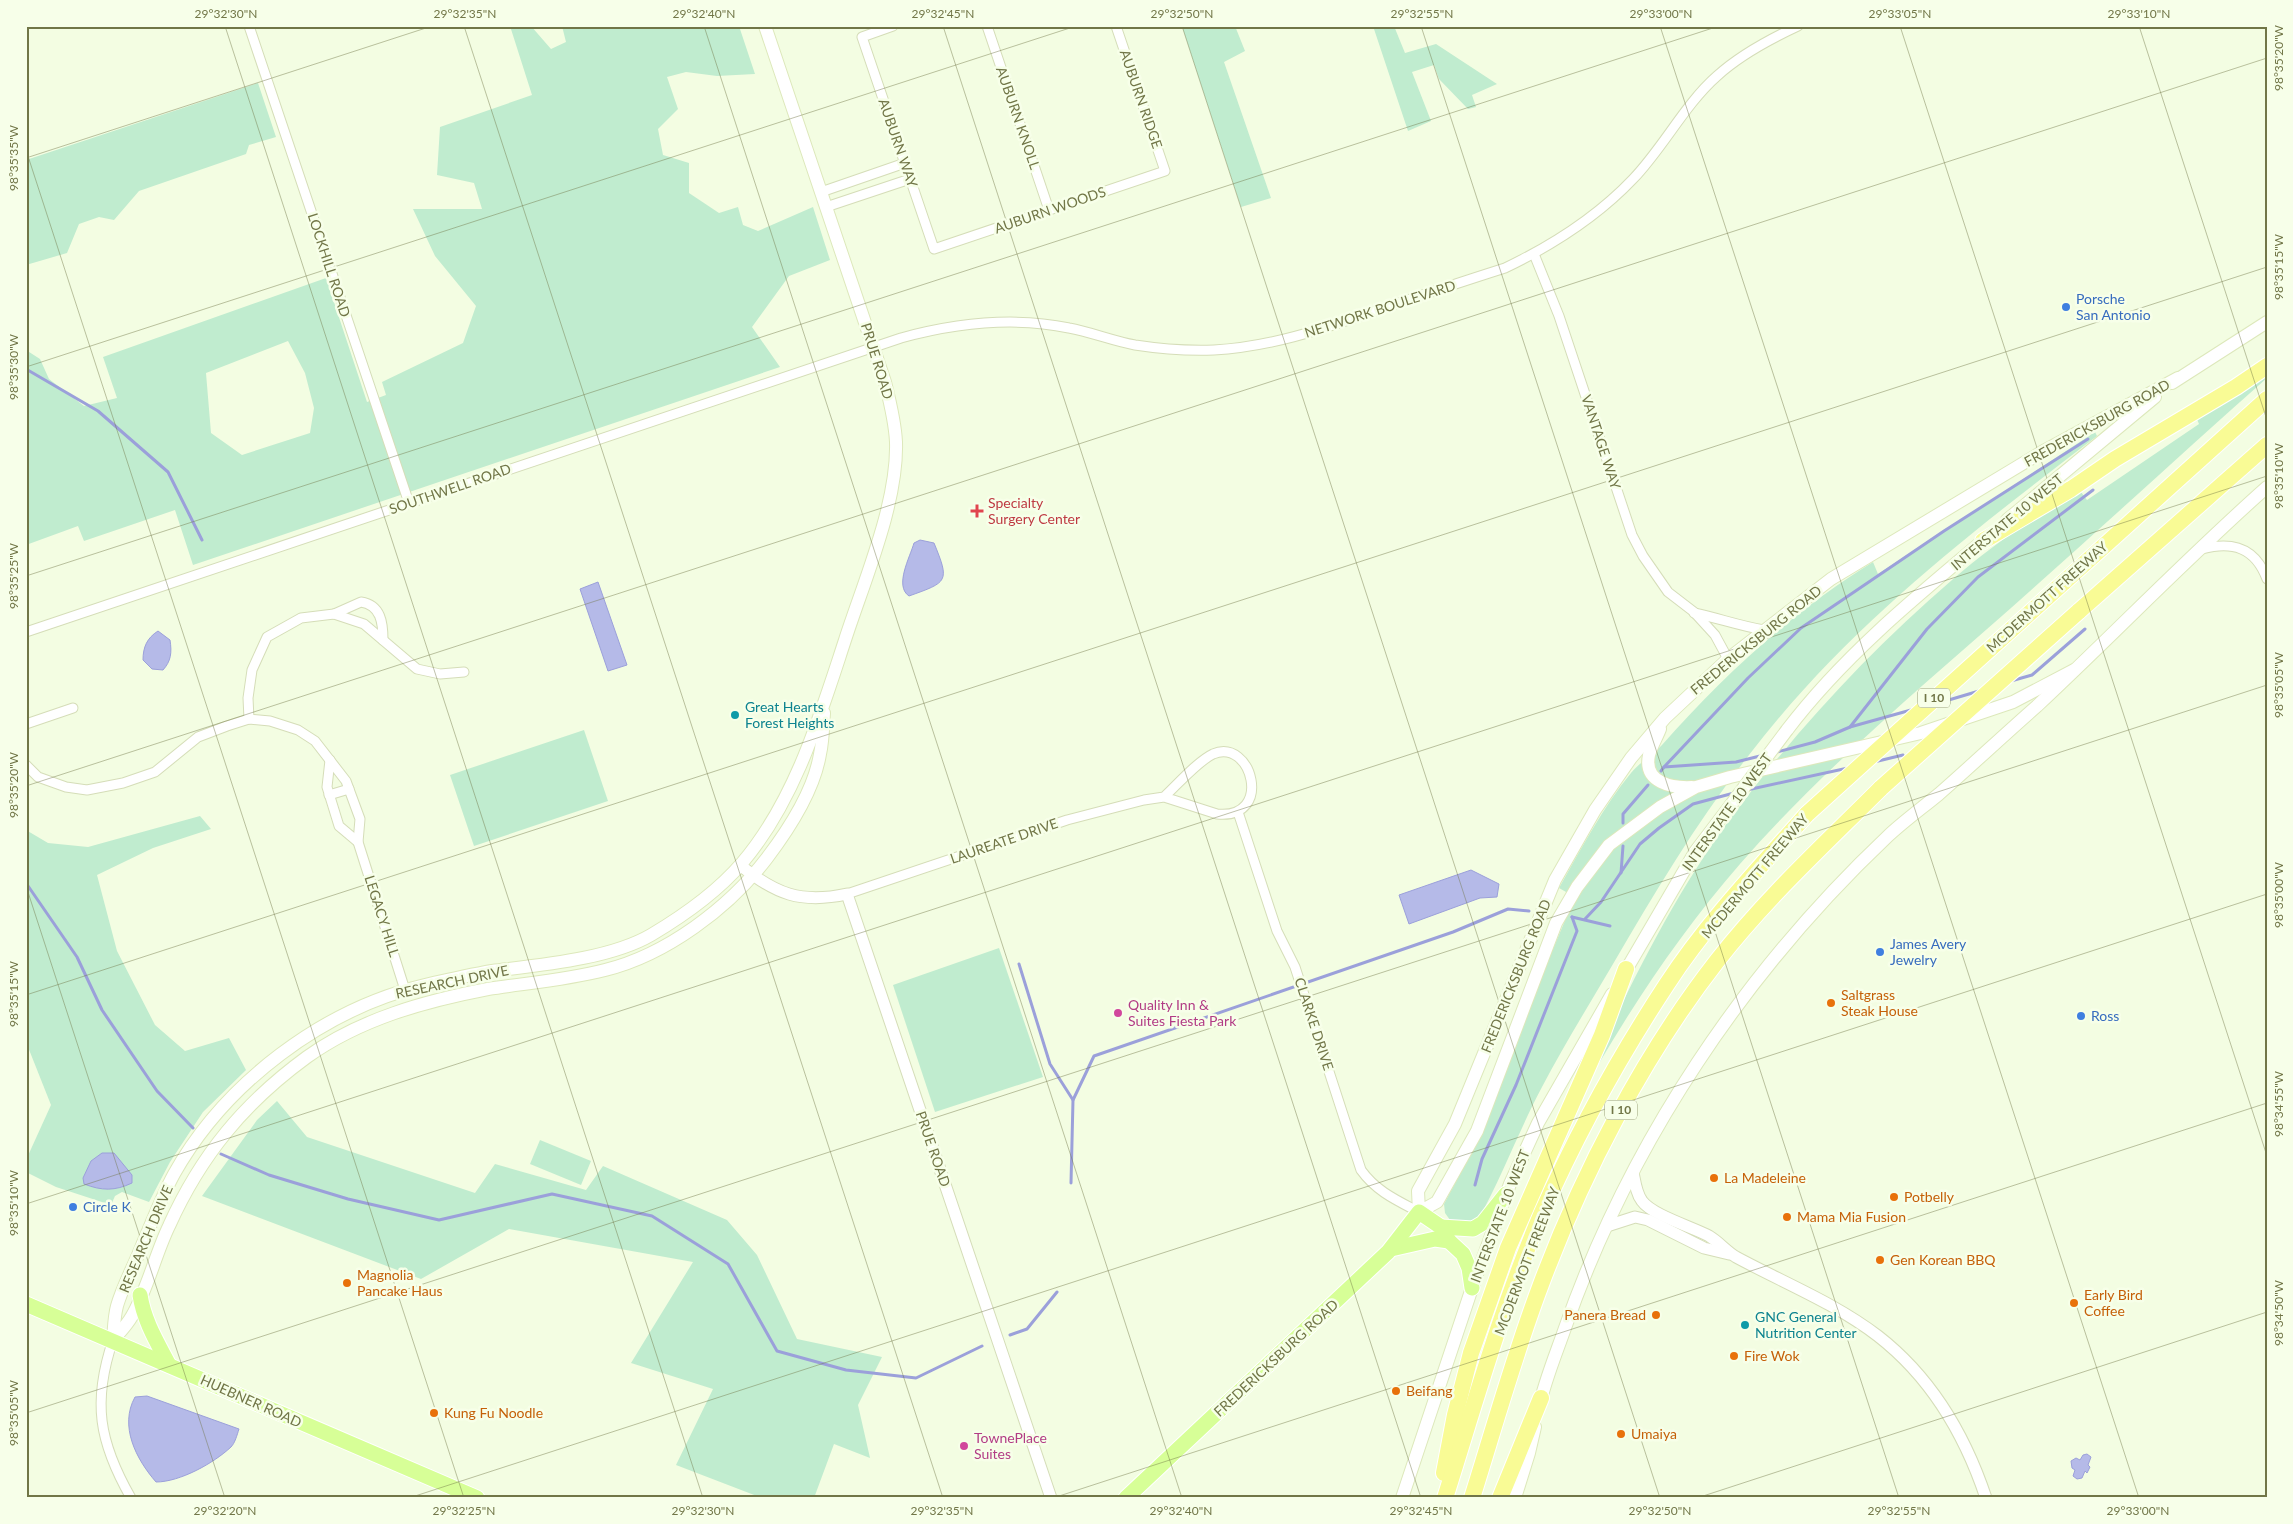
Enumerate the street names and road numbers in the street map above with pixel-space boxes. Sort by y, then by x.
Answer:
street label: AUBURN RIDGE [1117,47,1166,151]
street label: AUBURN KNOLL [993,64,1044,171]
street label: AUBURN WAY [875,96,922,190]
street label: AUBURN WOODS [992,182,1108,237]
street label: LOCKHILL ROAD [305,211,354,319]
street label: NETWORK BOULEVARD [1302,276,1457,341]
street label: PRUE ROAD [858,321,897,401]
street label: FREDERICKSBURG ROAD [2021,375,2173,470]
street label: VANTAGE WAY [1578,393,1625,491]
street label: SOUTHWELL ROAD [387,460,513,517]
street label: INTERSTATE 10 WEST [1947,469,2067,573]
street label: MCDERMOTT FREEWAY [1983,538,2111,656]
street label: FREDERICKSBURG ROAD [1687,581,1825,698]
road number: I 10 [1918,688,1950,708]
street label: INTERSTATE 10 WEST [1678,749,1775,874]
street label: MCDERMOTT FREEWAY [1698,810,1812,941]
street label: LAUREATE DRIVE [948,814,1060,867]
street label: LEGACY HILL [361,873,404,959]
street label: FREDERICKSBURG ROAD [1477,897,1554,1055]
street label: RESEARCH DRIVE [394,961,510,1002]
street label: CLARKE DRIVE [1291,975,1337,1072]
road number: I 10 [1605,1100,1637,1120]
street label: PRUE ROAD [913,1109,954,1189]
street label: INTERSTATE 10 WEST [1466,1146,1533,1285]
street label: RESEARCH DRIVE [115,1182,176,1295]
street label: MCDERMOTT FREEWAY [1490,1184,1563,1337]
street label: FREDERICKSBURG ROAD [1210,1295,1341,1420]
street label: HUEBNER ROAD [198,1371,304,1430]

